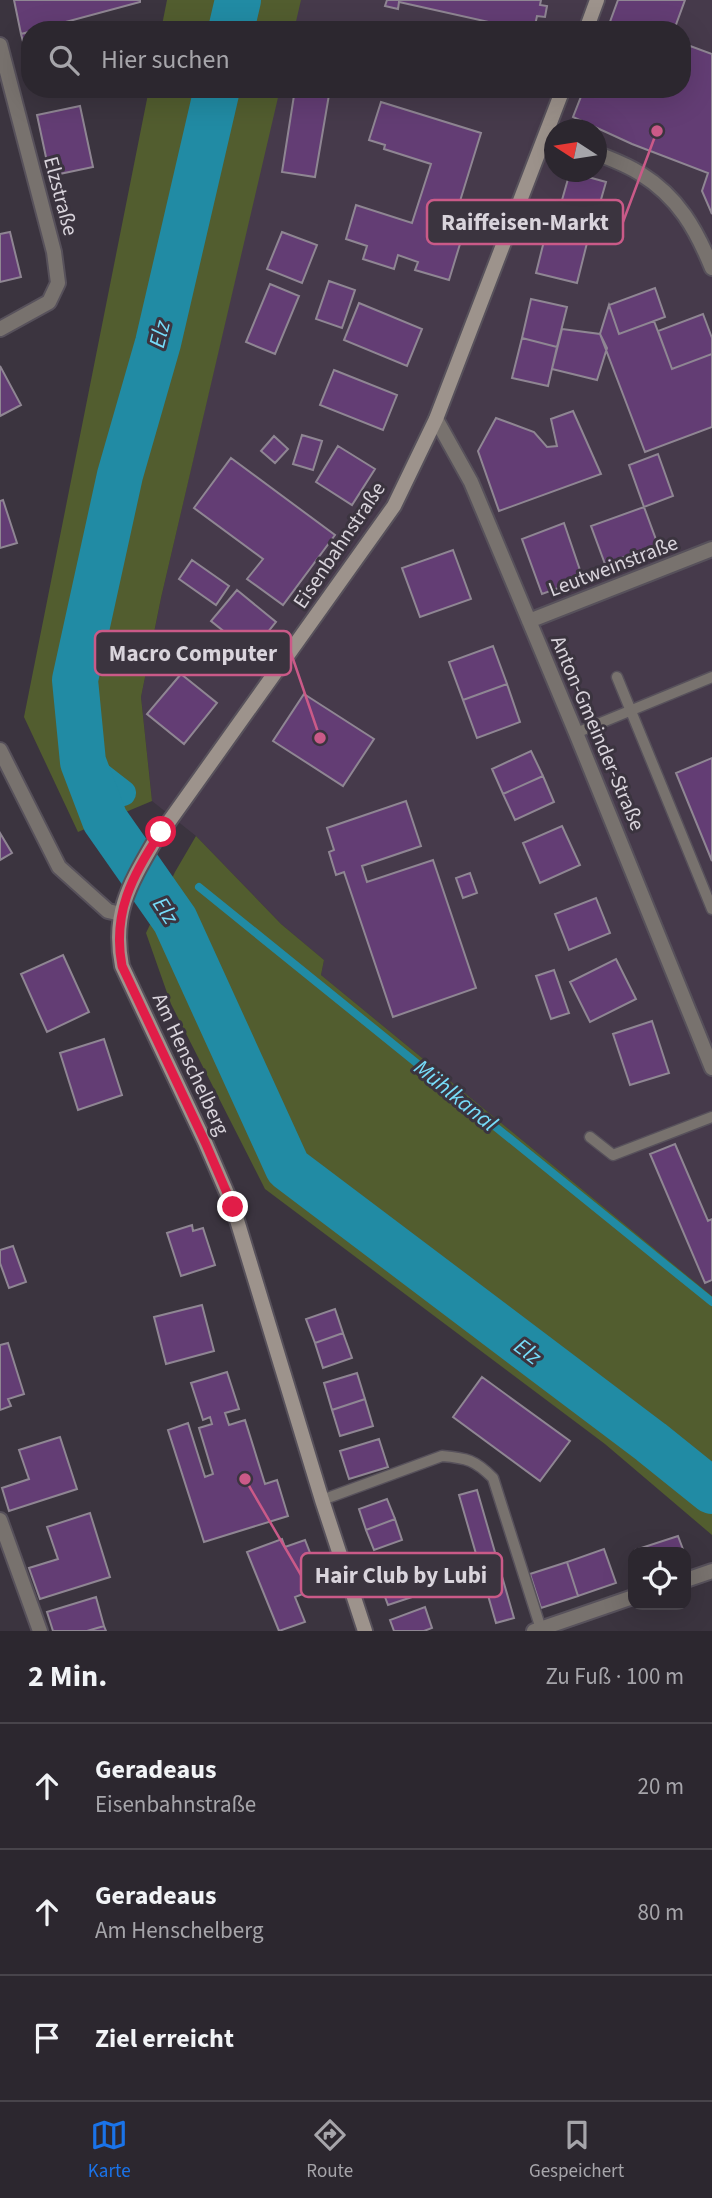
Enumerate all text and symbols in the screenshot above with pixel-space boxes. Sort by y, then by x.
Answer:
search box [21,21,691,98]
icon: search [45,41,83,79]
text: Hier suchen [101,41,230,78]
north arrow [544,119,607,182]
street label: Elzstraße [36,153,86,239]
callout: Raiffeisen-Markt [427,200,623,244]
text: Raiffeisen-Markt [441,206,609,239]
water label: Elz [140,317,179,351]
street label: Eisenbahnstraße [285,476,393,614]
street label: Leutweinstraße [544,528,682,604]
callout: Macro Computer [95,631,291,675]
street label: Anton-Gmeinder-Straße [543,631,653,835]
text: Macro Computer [109,637,278,670]
route start [145,816,176,847]
water label: Elz [144,890,187,931]
street label: Am Henschelberg [145,988,237,1140]
water label: Mühlkanal [407,1051,505,1140]
route end [217,1191,248,1222]
water label: Elz [507,1330,549,1373]
map controls [628,1547,691,1610]
button: locate [628,1547,691,1610]
callout: Hair Club by Lubi [301,1553,502,1597]
text: Hair Club by Lubi [315,1559,487,1592]
text: 2 Min. [28,1655,107,1698]
text: Zu Fuß · 100 m [545,1660,684,1693]
text: Geradeaus [95,1751,216,1788]
icon: ahead [28,1767,66,1805]
text: 20 m [637,1770,684,1803]
text: Eisenbahnstraße [95,1788,256,1821]
text: Geradeaus [95,1877,216,1914]
icon: ahead [28,1893,66,1931]
text: 80 m [637,1896,684,1929]
text: Am Henschelberg [95,1914,264,1947]
icon: arrive [28,2019,66,2057]
text: Ziel erreicht [95,2020,234,2057]
tab: Karte [88,2116,131,2185]
tab: Route [306,2116,353,2185]
tab: Gespeichert [529,2116,624,2185]

